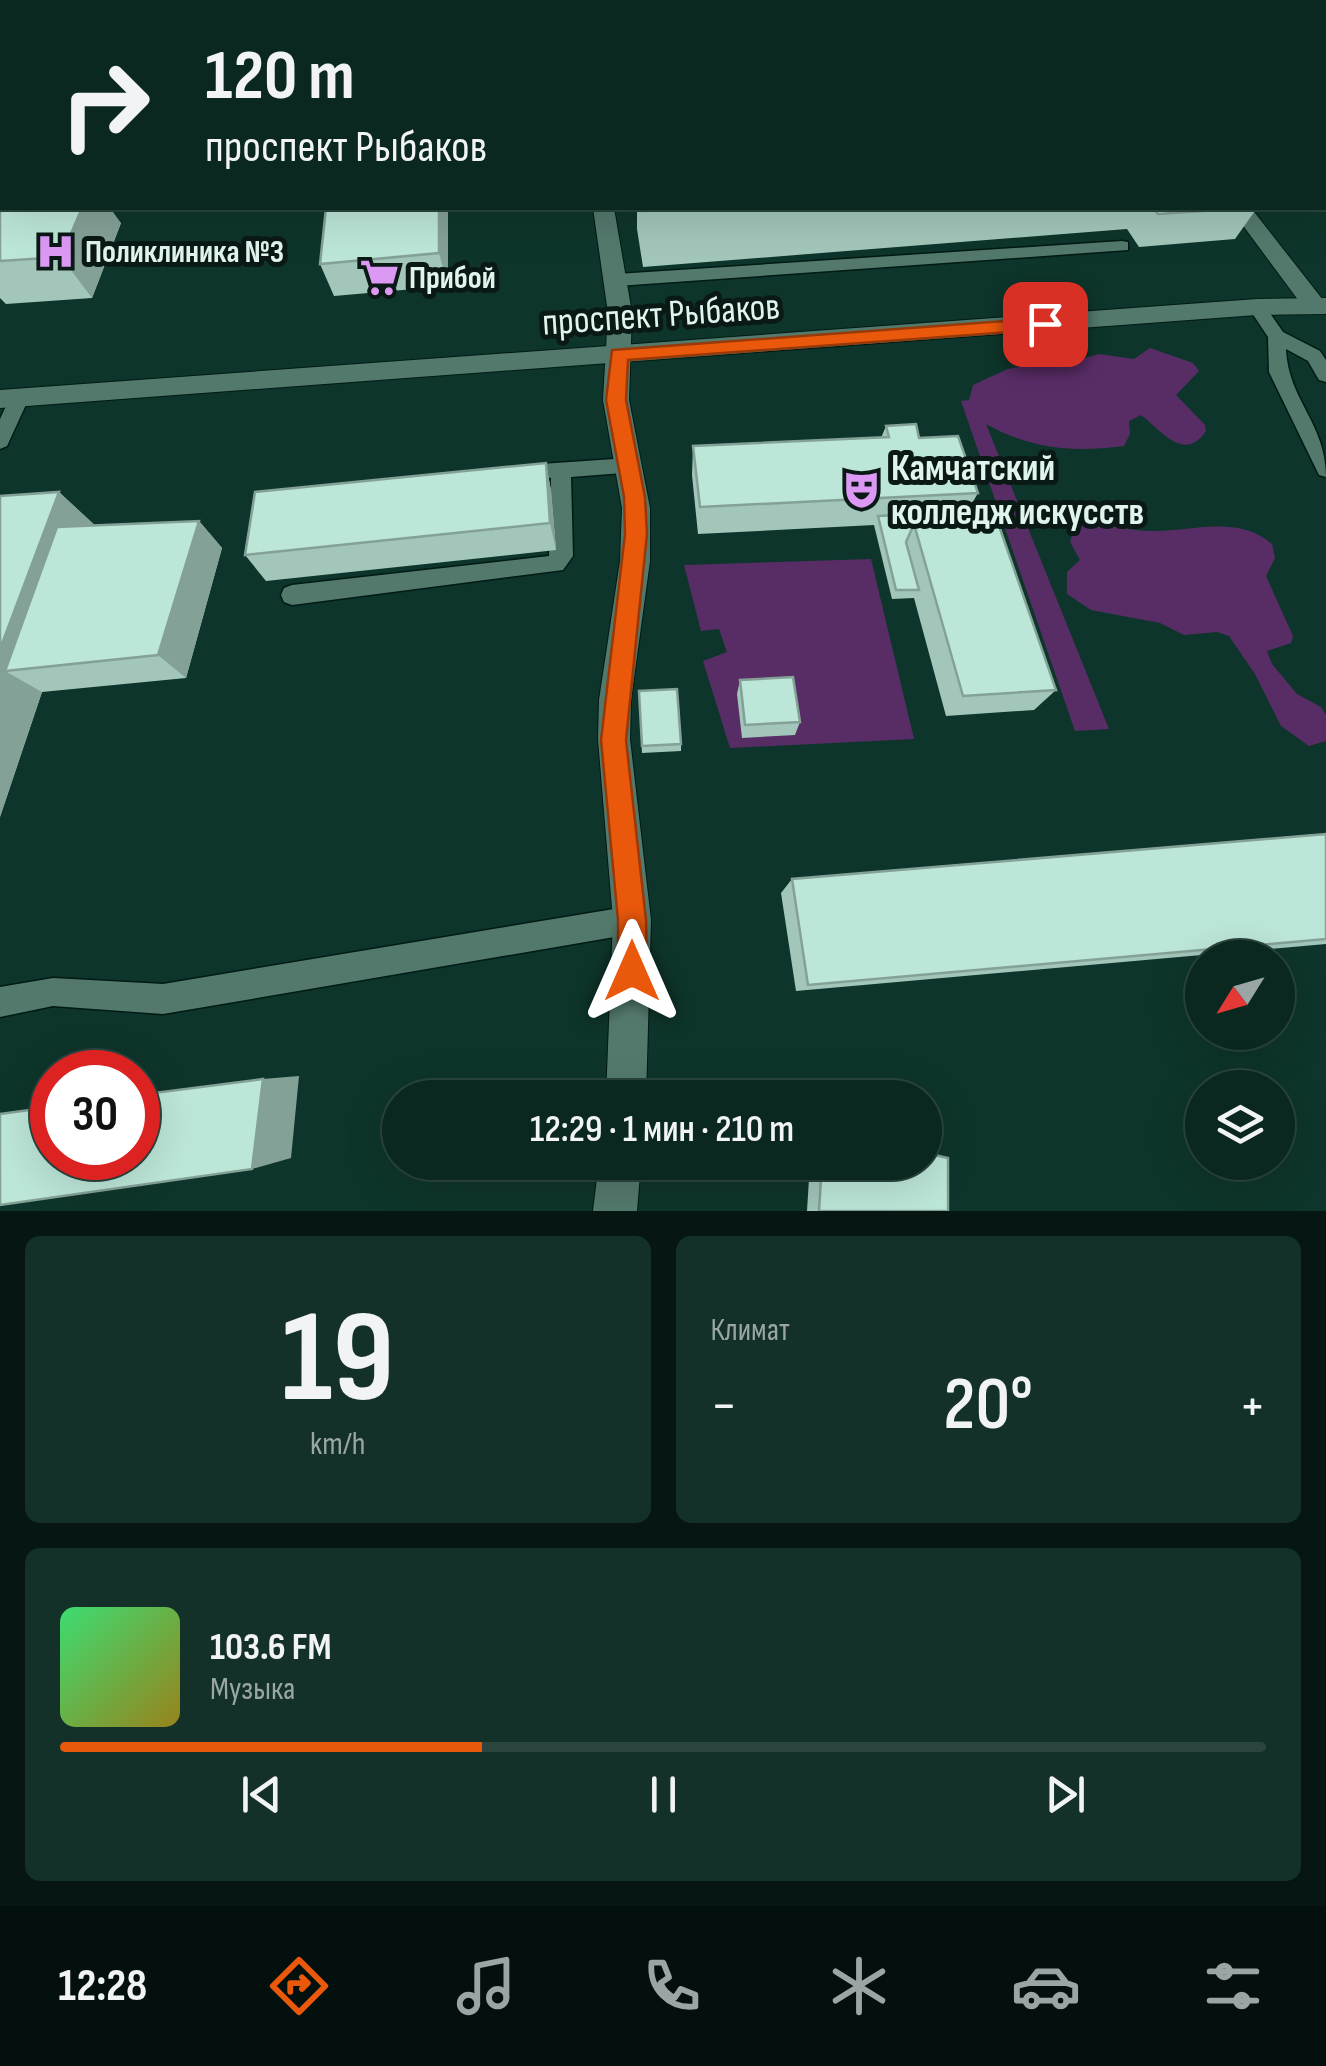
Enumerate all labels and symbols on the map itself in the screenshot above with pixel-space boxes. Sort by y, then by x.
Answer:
hospital icon: Поликлиника №3 [34,231,76,273]
place label: Поликлиника №3 [85,233,284,272]
supermarket icon: Прибой [358,257,400,299]
place label: Прибой [409,259,496,298]
pin [1003,282,1088,367]
street label: проспект Рыбаков [541,284,781,346]
place label: Камчатский колледж искусств [891,446,1144,535]
theatre icon: Камчатский колледж искусств [840,469,882,511]
position arrow [580,919,684,1023]
north arrow [1185,940,1295,1050]
speed limit sign: 30 [30,1050,160,1180]

